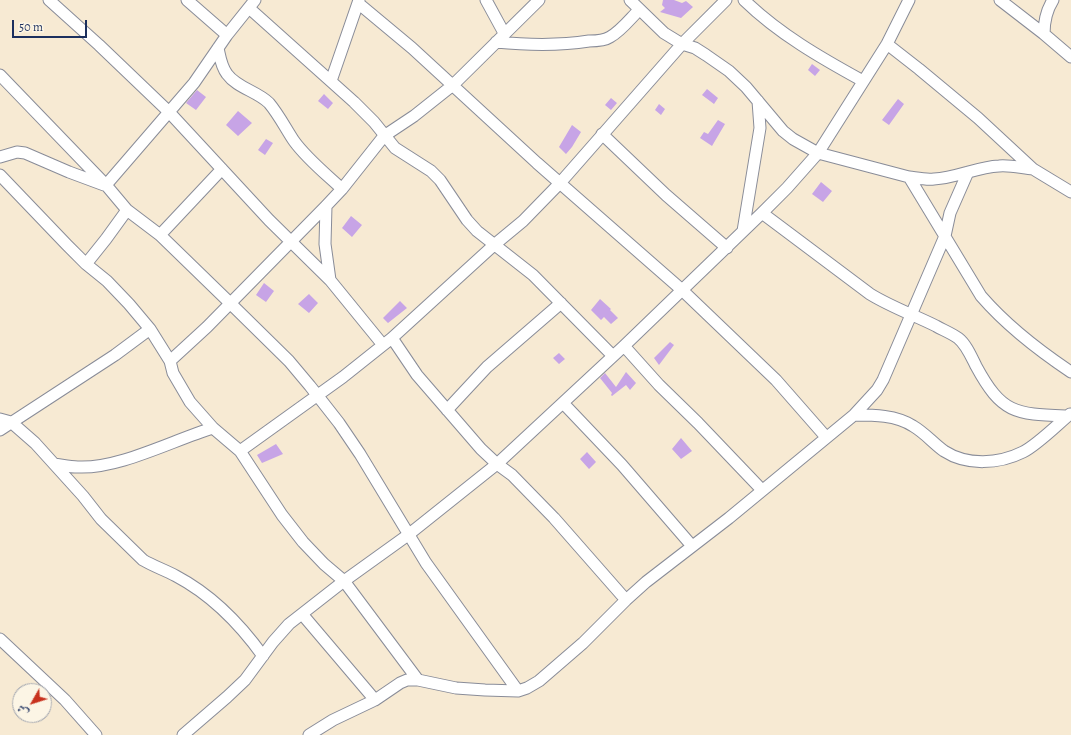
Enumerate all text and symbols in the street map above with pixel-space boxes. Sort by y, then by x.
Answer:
scale bar [14,12,89,38]
text: 50 m [19,19,43,35]
north arrow [12,683,52,723]
text: ش [14,701,32,719]

